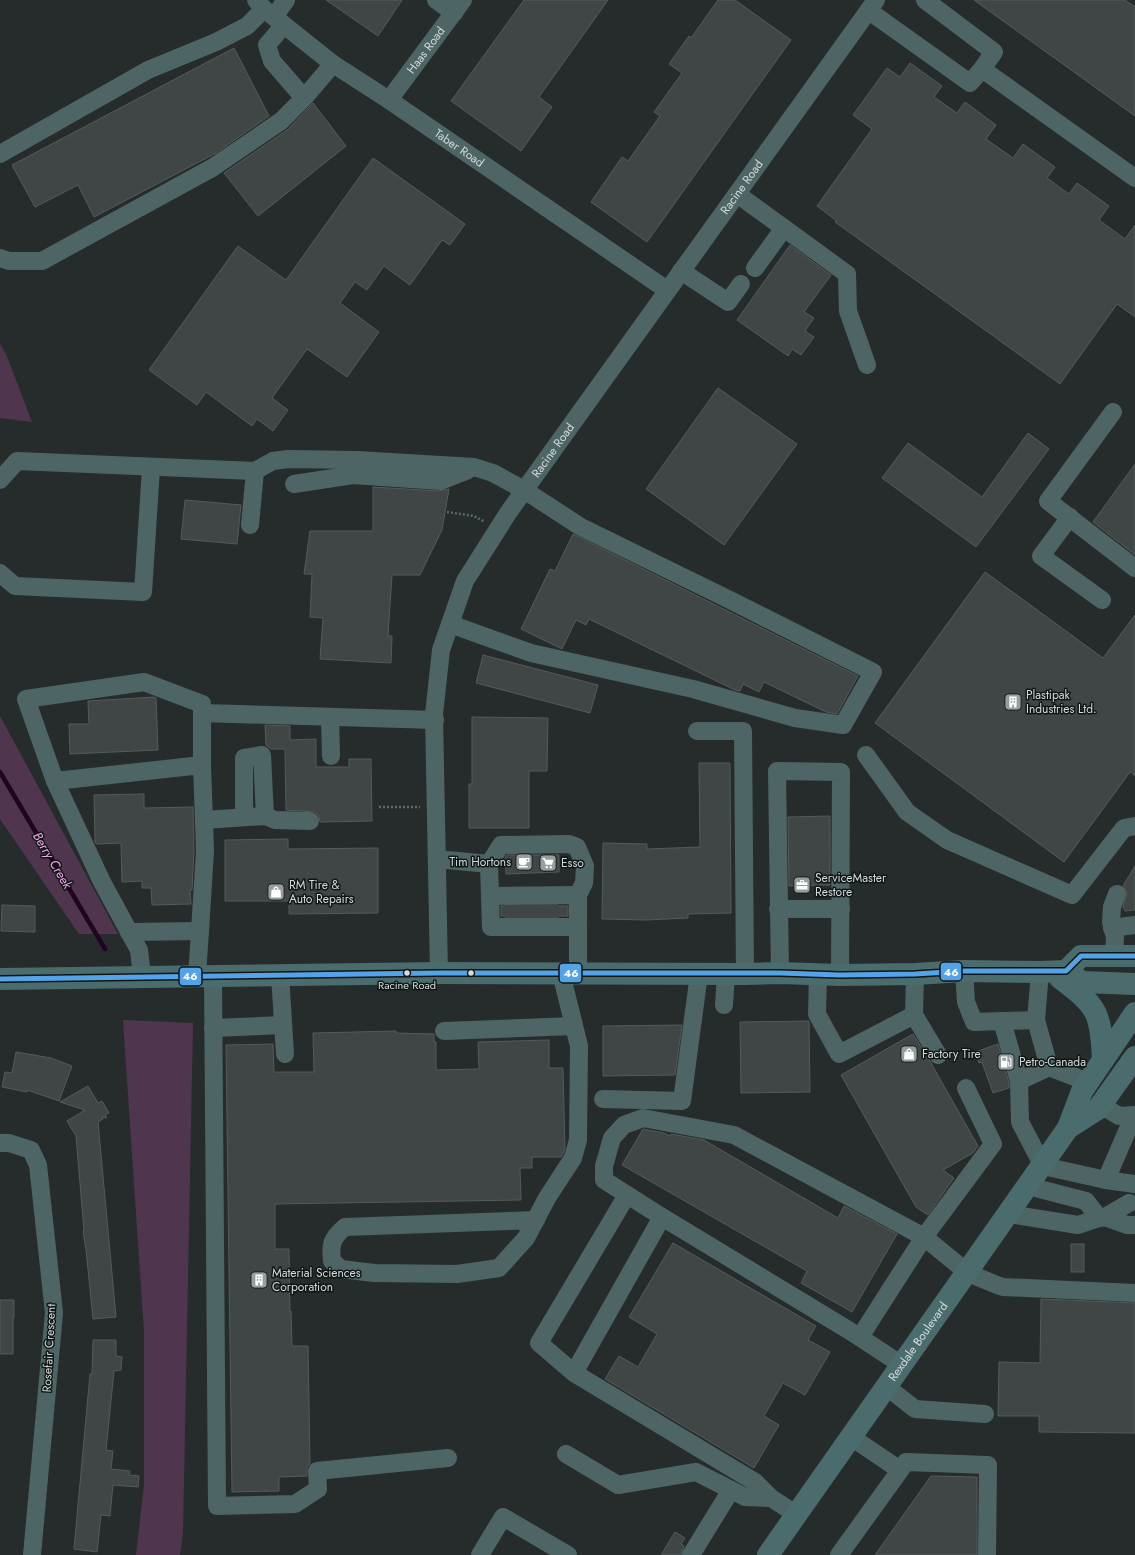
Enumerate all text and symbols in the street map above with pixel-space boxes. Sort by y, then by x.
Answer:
street label: Haas Road [402,23,449,77]
street label: Taber Road [431,125,488,172]
street label: Racine Road [716,156,768,218]
street label: Racine Road [527,419,579,481]
place label: Plastipak Industries Ltd. [1026,686,1097,718]
building icon: Plastipak Industries Ltd. [1003,692,1023,712]
water label: Berry Creek [28,828,77,893]
cafe icon: Tim Hortons [514,852,534,872]
place label: Tim Hortons [450,853,511,871]
supermarket icon: Esso [538,853,558,873]
place label: Esso [561,854,584,872]
place label: ServiceMaster Restore [815,869,887,901]
office icon: ServiceMaster Restore [792,875,812,895]
place label: RM Tire & Auto Repairs [289,876,354,908]
shop icon: RM Tire & Auto Repairs [266,882,286,902]
line badge: 46 [940,962,962,981]
line badge: 46 [559,963,582,983]
text: 46 [943,964,959,980]
text: 46 [563,965,579,981]
line badge: 46 [179,967,202,986]
text: 46 [182,968,198,984]
marker: Racine Road [402,968,412,978]
unlabelled marker [466,968,476,978]
place label: Racine Road [378,977,436,993]
shop icon: Factory Tire [899,1044,919,1064]
place label: Factory Tire [922,1045,981,1063]
fuel station icon: Petro-Canada [996,1052,1016,1072]
place label: Petro-Canada [1019,1053,1086,1071]
place label: Material Sciences Corporation [272,1264,361,1296]
building icon: Material Sciences Corporation [249,1270,269,1290]
street label: Rexdale Boulevard [884,1298,952,1385]
street label: Rosefair Crescent [38,1303,60,1393]

